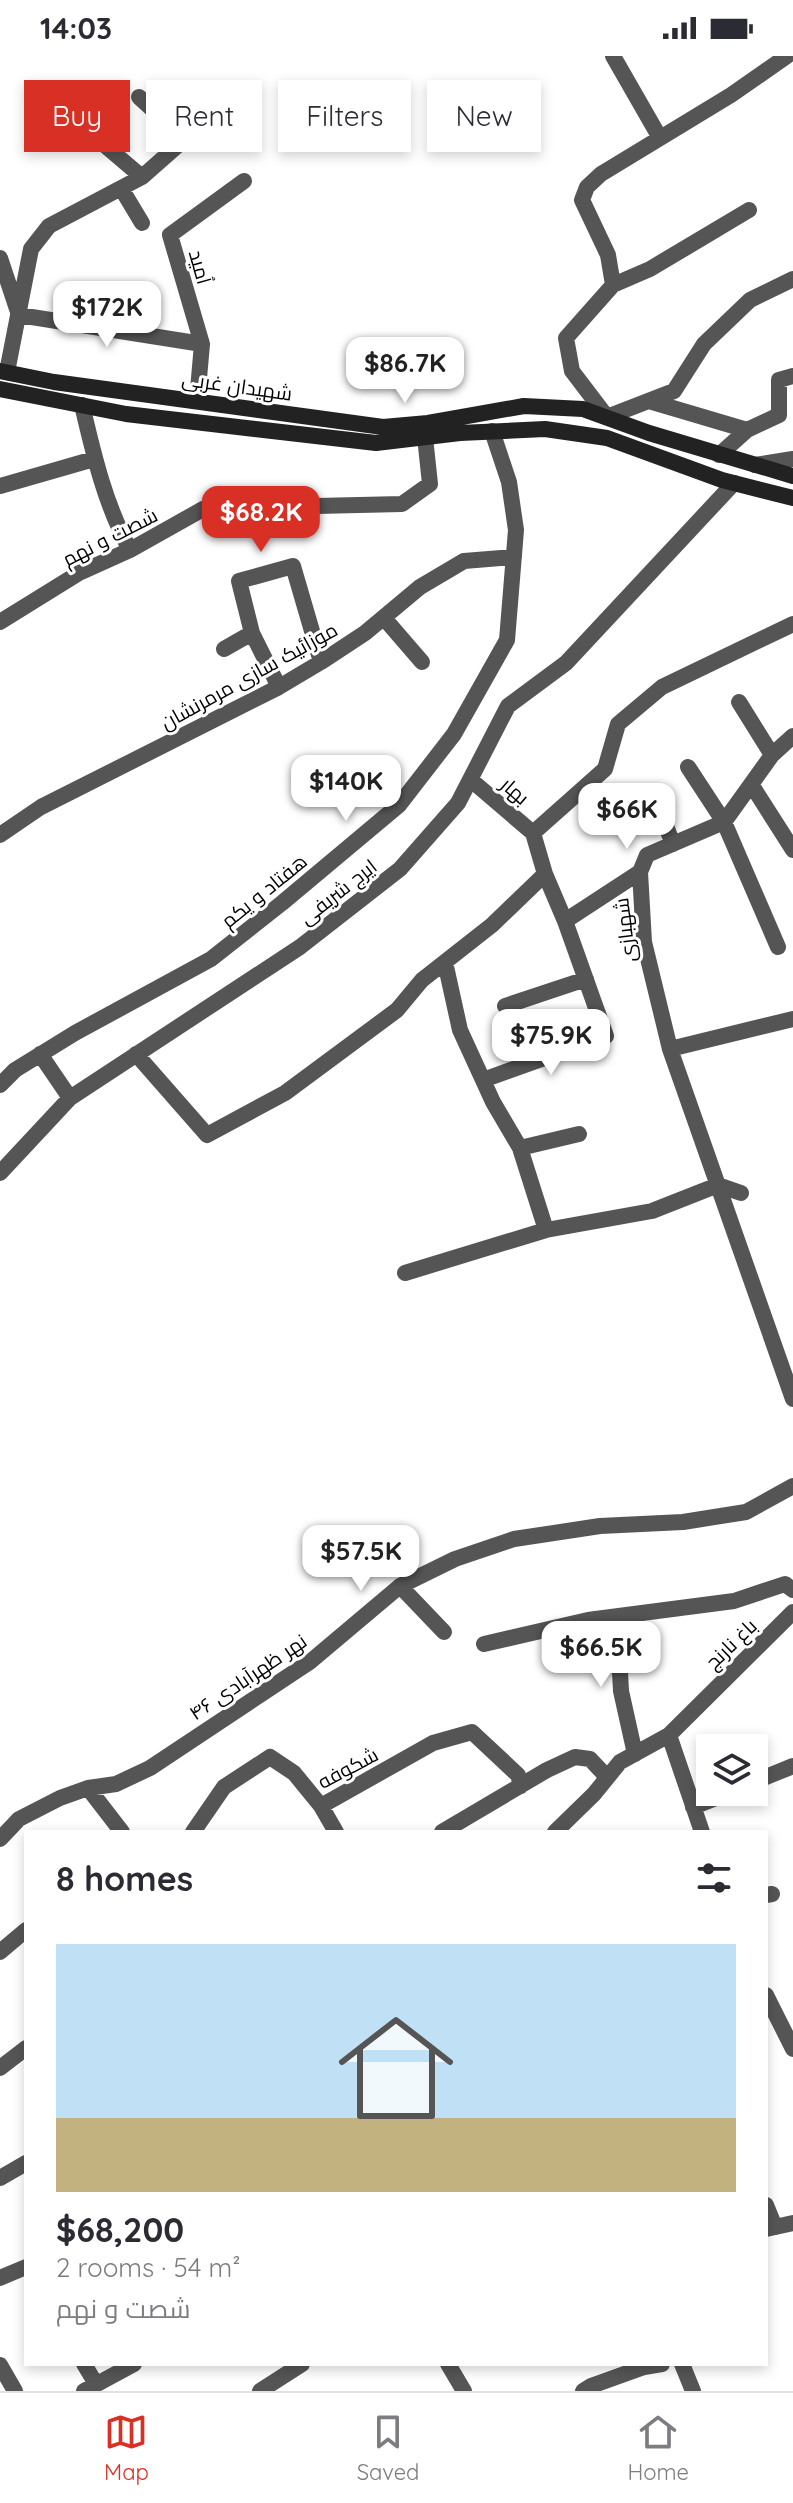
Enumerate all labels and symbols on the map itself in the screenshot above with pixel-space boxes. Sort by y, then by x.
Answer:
street label: اُمید [184,247,217,287]
pin: $172K [51,281,163,349]
pin: $86.7K [340,337,470,405]
street label: شهیدان غربی [180,365,294,407]
pin: $68.2K [196,486,326,554]
street label: شصت و نهم [58,502,162,573]
street label: موزائیک سازی مرمرنشان [156,616,342,736]
pin: $140K [290,755,402,823]
street label: بهار [495,771,535,811]
pin: $66K [580,783,674,851]
street label: هفتاد و یکم [216,848,313,934]
street label: ایرج شریفی [294,854,383,931]
street label: شهبازی [608,896,642,964]
pin: $75.9K [486,1009,616,1077]
pin: $57.5K [296,1525,426,1593]
street label: باغ نارنج [700,1613,763,1676]
pin: $66.5K [536,1621,666,1689]
street label: نهر ظهرآبادی ۴۶ [184,1628,312,1726]
street label: شکوفه [313,1741,382,1794]

